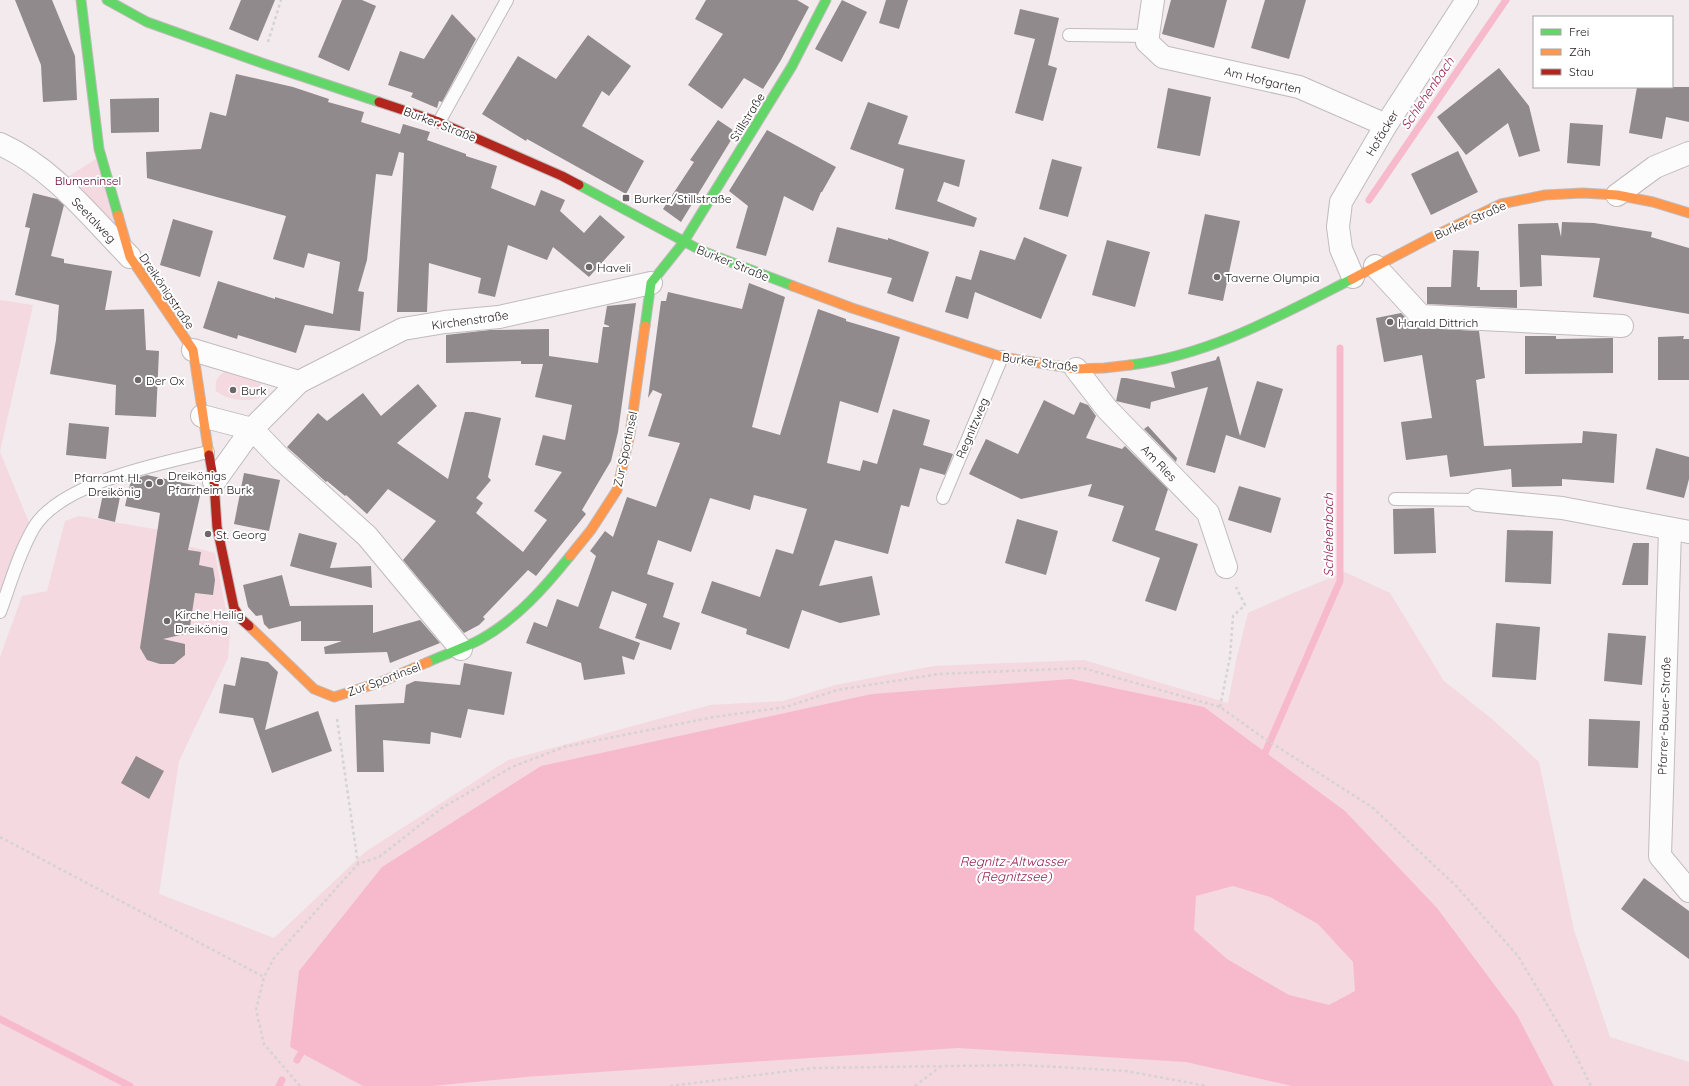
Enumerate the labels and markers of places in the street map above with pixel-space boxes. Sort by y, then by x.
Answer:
place label: Burker/Stillstraße [634,191,732,206]
marker: Burker/Stillstraße [621,193,631,203]
place label: Haveli [597,260,631,275]
marker: Haveli [584,262,594,272]
place label: Taverne Olympia [1225,270,1320,285]
marker: Taverne Olympia [1212,272,1222,282]
place label: Harald Dittrich [1398,315,1478,330]
marker: Harald Dittrich [1385,317,1395,327]
place label: Der Ox [146,373,184,388]
marker: Der Ox [133,375,143,385]
place label: Burk [241,383,267,398]
marker: Burk [228,385,238,395]
place label: Dreikönigs Pfarrheim Burk [168,468,252,497]
place label: Pfarramt Hl. Dreikönig [74,470,141,499]
marker: Dreikönigs Pfarrheim Burk [155,477,165,487]
marker: Pfarramt Hl. Dreikönig [144,479,154,489]
place label: St. Georg [216,527,267,542]
marker: St. Georg [203,529,213,539]
place label: Kirche Heilig Dreikönig [175,607,244,636]
marker: Kirche Heilig Dreikönig [162,616,172,626]

